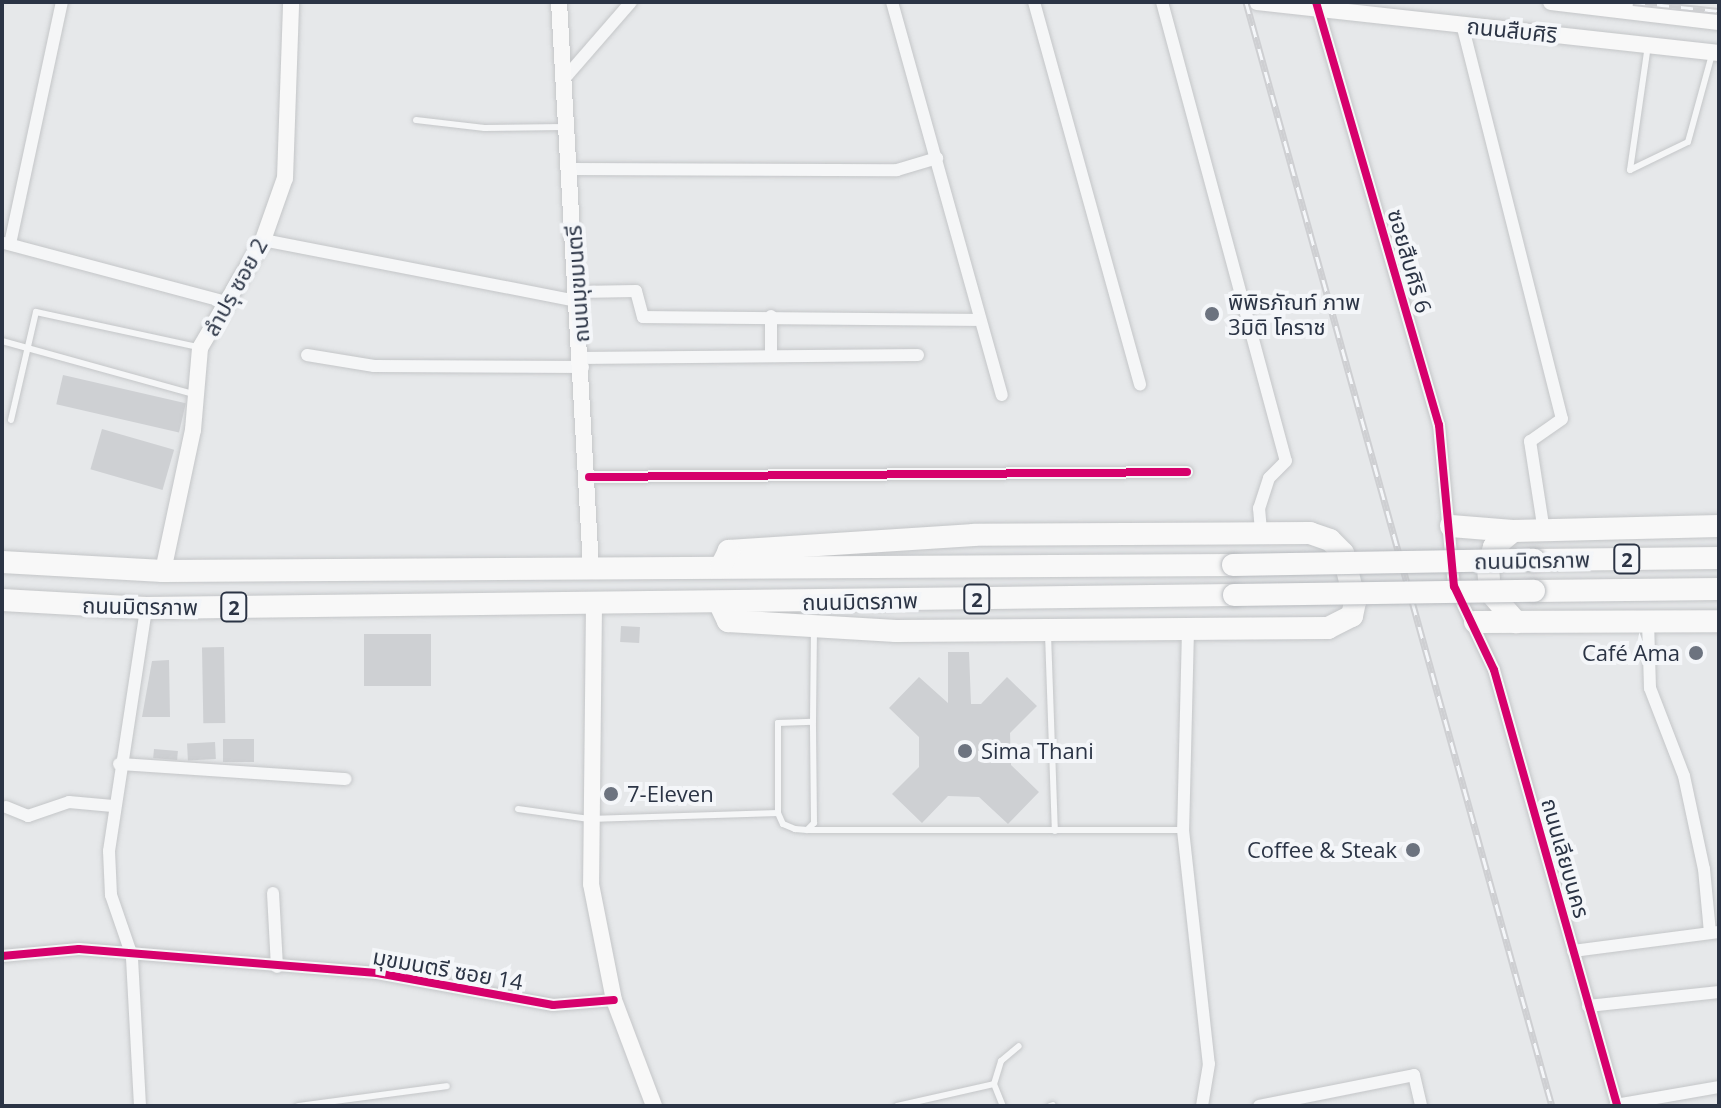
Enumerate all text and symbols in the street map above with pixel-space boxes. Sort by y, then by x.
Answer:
street label: ถนนสืบศิริ [1466,12,1558,48]
street label: ซอยสืบศิริ 6 [1383,206,1437,316]
street label: ถนนมุขมนตรี [560,224,594,344]
street label: ลำปรุ ซอย 2 [197,234,273,340]
place label: พิพิธภัณท์ ภาพ 3มิติ โคราช [1228,288,1360,340]
marker: พิพิธภัณท์ ภาพ 3มิติ โคราช [1203,305,1221,323]
road number: 2 [1613,543,1641,575]
street label: ถนนมิตรภาพ [1474,546,1590,574]
road number: 2 [963,583,991,615]
street label: ถนนมิตรภาพ [802,587,918,615]
road number: 2 [220,591,248,623]
street label: ถนนมิตรภาพ [82,592,198,620]
place label: Café Ama [1582,640,1680,666]
marker: Café Ama [1687,644,1705,662]
place label: Sima Thani [981,738,1094,764]
marker: Sima Thani [956,742,974,760]
place label: 7-Eleven [627,781,714,807]
marker: 7-Eleven [602,785,620,803]
street label: ถนนเลียบนคร [1536,795,1596,921]
place label: Coffee & Steak [1247,837,1397,863]
marker: Coffee & Steak [1404,841,1422,859]
street label: มุขมนตรี ซอย 14 [371,943,525,995]

